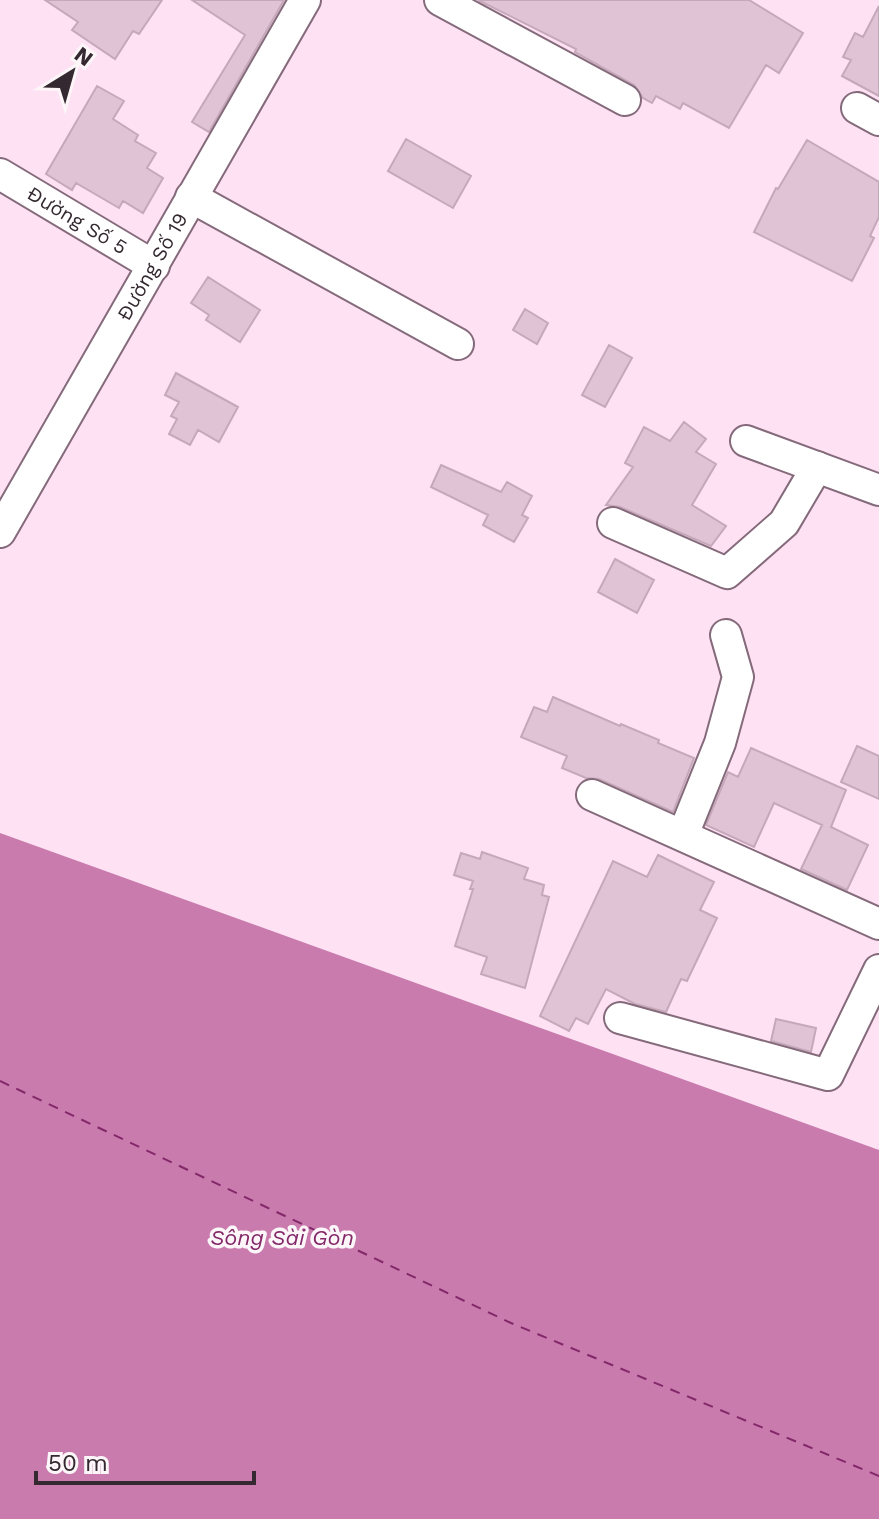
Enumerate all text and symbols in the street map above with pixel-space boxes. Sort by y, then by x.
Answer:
north arrow [32,32,112,112]
text: N [70,42,98,71]
street label: Đường Số 5 [23,181,132,259]
street label: Đường Số 19 [112,208,193,325]
water label: Sông Sài Gòn [210,1225,354,1250]
scale bar [36,1435,254,1485]
text: 50 m [48,1449,108,1477]

